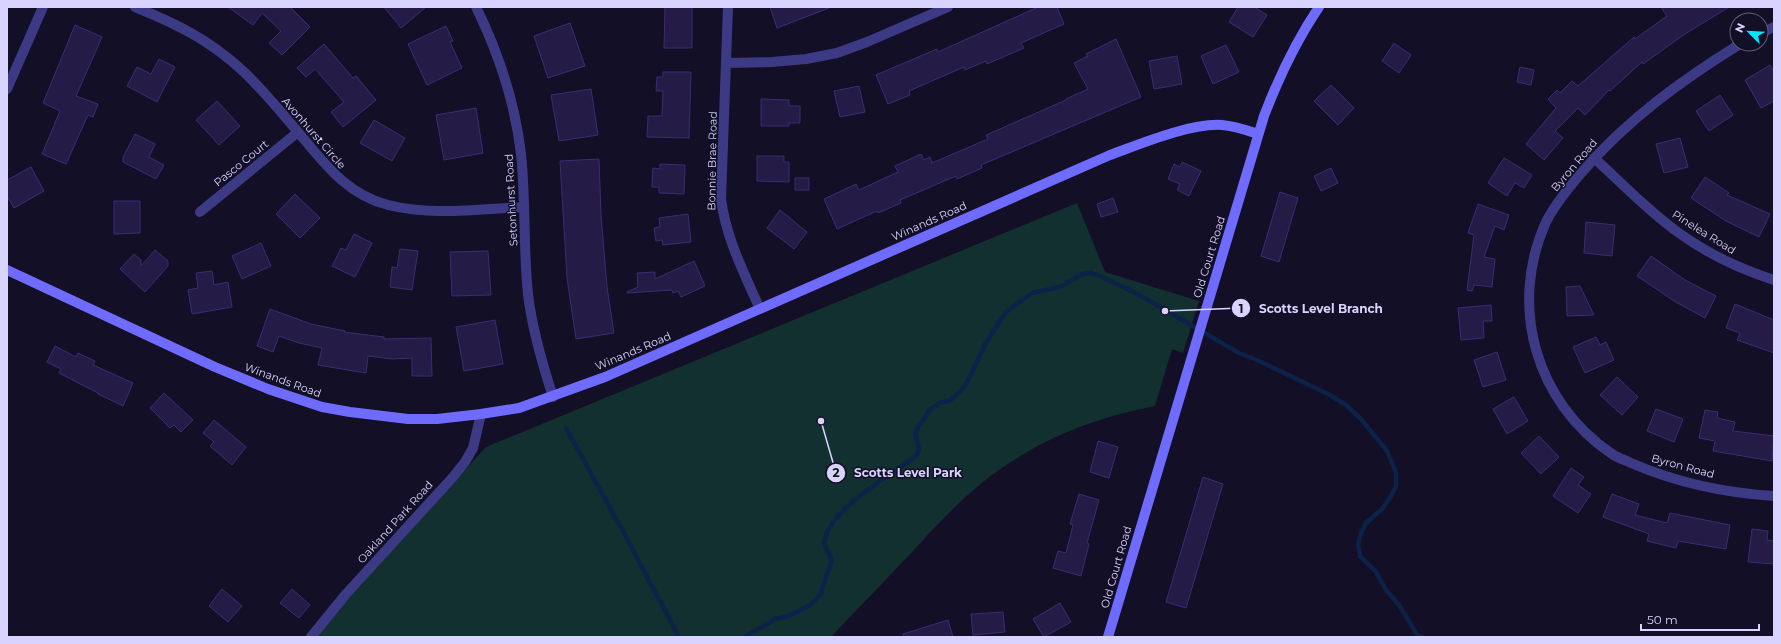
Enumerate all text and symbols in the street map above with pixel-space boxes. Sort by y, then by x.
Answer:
north arrow [1729,12,1769,52]
text: N [1732,21,1748,35]
street label: Avonhurst Circle [279,94,349,172]
street label: Bonnie Brae Road [704,111,720,211]
street label: Pasco Court [211,136,272,189]
street label: Byron Road [1548,136,1600,194]
street label: Setonhurst Road [502,153,520,247]
street label: Winands Road [889,198,969,244]
street label: Pinelea Road [1670,207,1738,257]
street label: Old Court Road [1190,214,1228,300]
callout: Scotts Level Branch [1231,296,1391,320]
text: 1 [1239,301,1243,316]
text: Scotts Level Branch [1259,301,1383,316]
street label: Winands Road [593,329,673,373]
street label: Winands Road [243,360,323,400]
street label: Byron Road [1650,451,1716,481]
callout: Scotts Level Park [826,461,969,485]
text: 2 [832,465,840,480]
text: Scotts Level Park [854,465,962,480]
street label: Oakland Park Road [354,478,436,566]
street label: Old Court Road [1098,524,1134,610]
scale bar [1641,606,1759,632]
text: 50 m [1647,612,1678,627]

